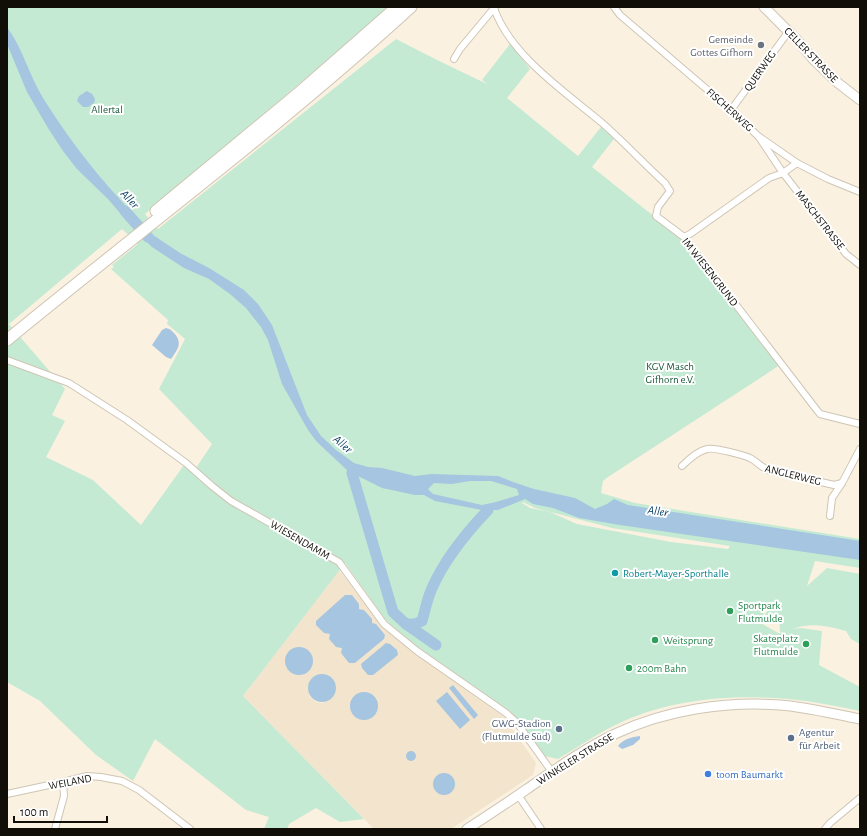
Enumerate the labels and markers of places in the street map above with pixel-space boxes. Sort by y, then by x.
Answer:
place label: Gemeinde Gottes Gifhorn [690,34,753,58]
marker: Gemeinde Gottes Gifhorn [756,40,766,50]
marker: Robert-Mayer-Sporthalle [610,568,620,578]
place label: Robert-Mayer-Sporthalle [623,568,729,579]
place label: Sportpark Flutmulde [738,600,783,624]
marker: Sportpark Flutmulde [725,606,735,616]
place label: Skateplatz Flutmulde [753,633,798,657]
marker: Weitsprung [650,635,660,645]
place label: Weitsprung [663,635,714,646]
marker: Skateplatz Flutmulde [801,639,811,649]
marker: 200m Bahn [624,663,634,673]
place label: 200m Bahn [637,663,687,674]
place label: GWG-Stadion (Flutmulde Süd) [482,718,551,742]
marker: GWG-Stadion (Flutmulde Süd) [554,724,564,734]
place label: Agentur für Arbeit [799,727,840,751]
marker: Agentur für Arbeit [786,733,796,743]
marker: toom Baumarkt [703,769,713,779]
place label: toom Baumarkt [716,769,784,780]

